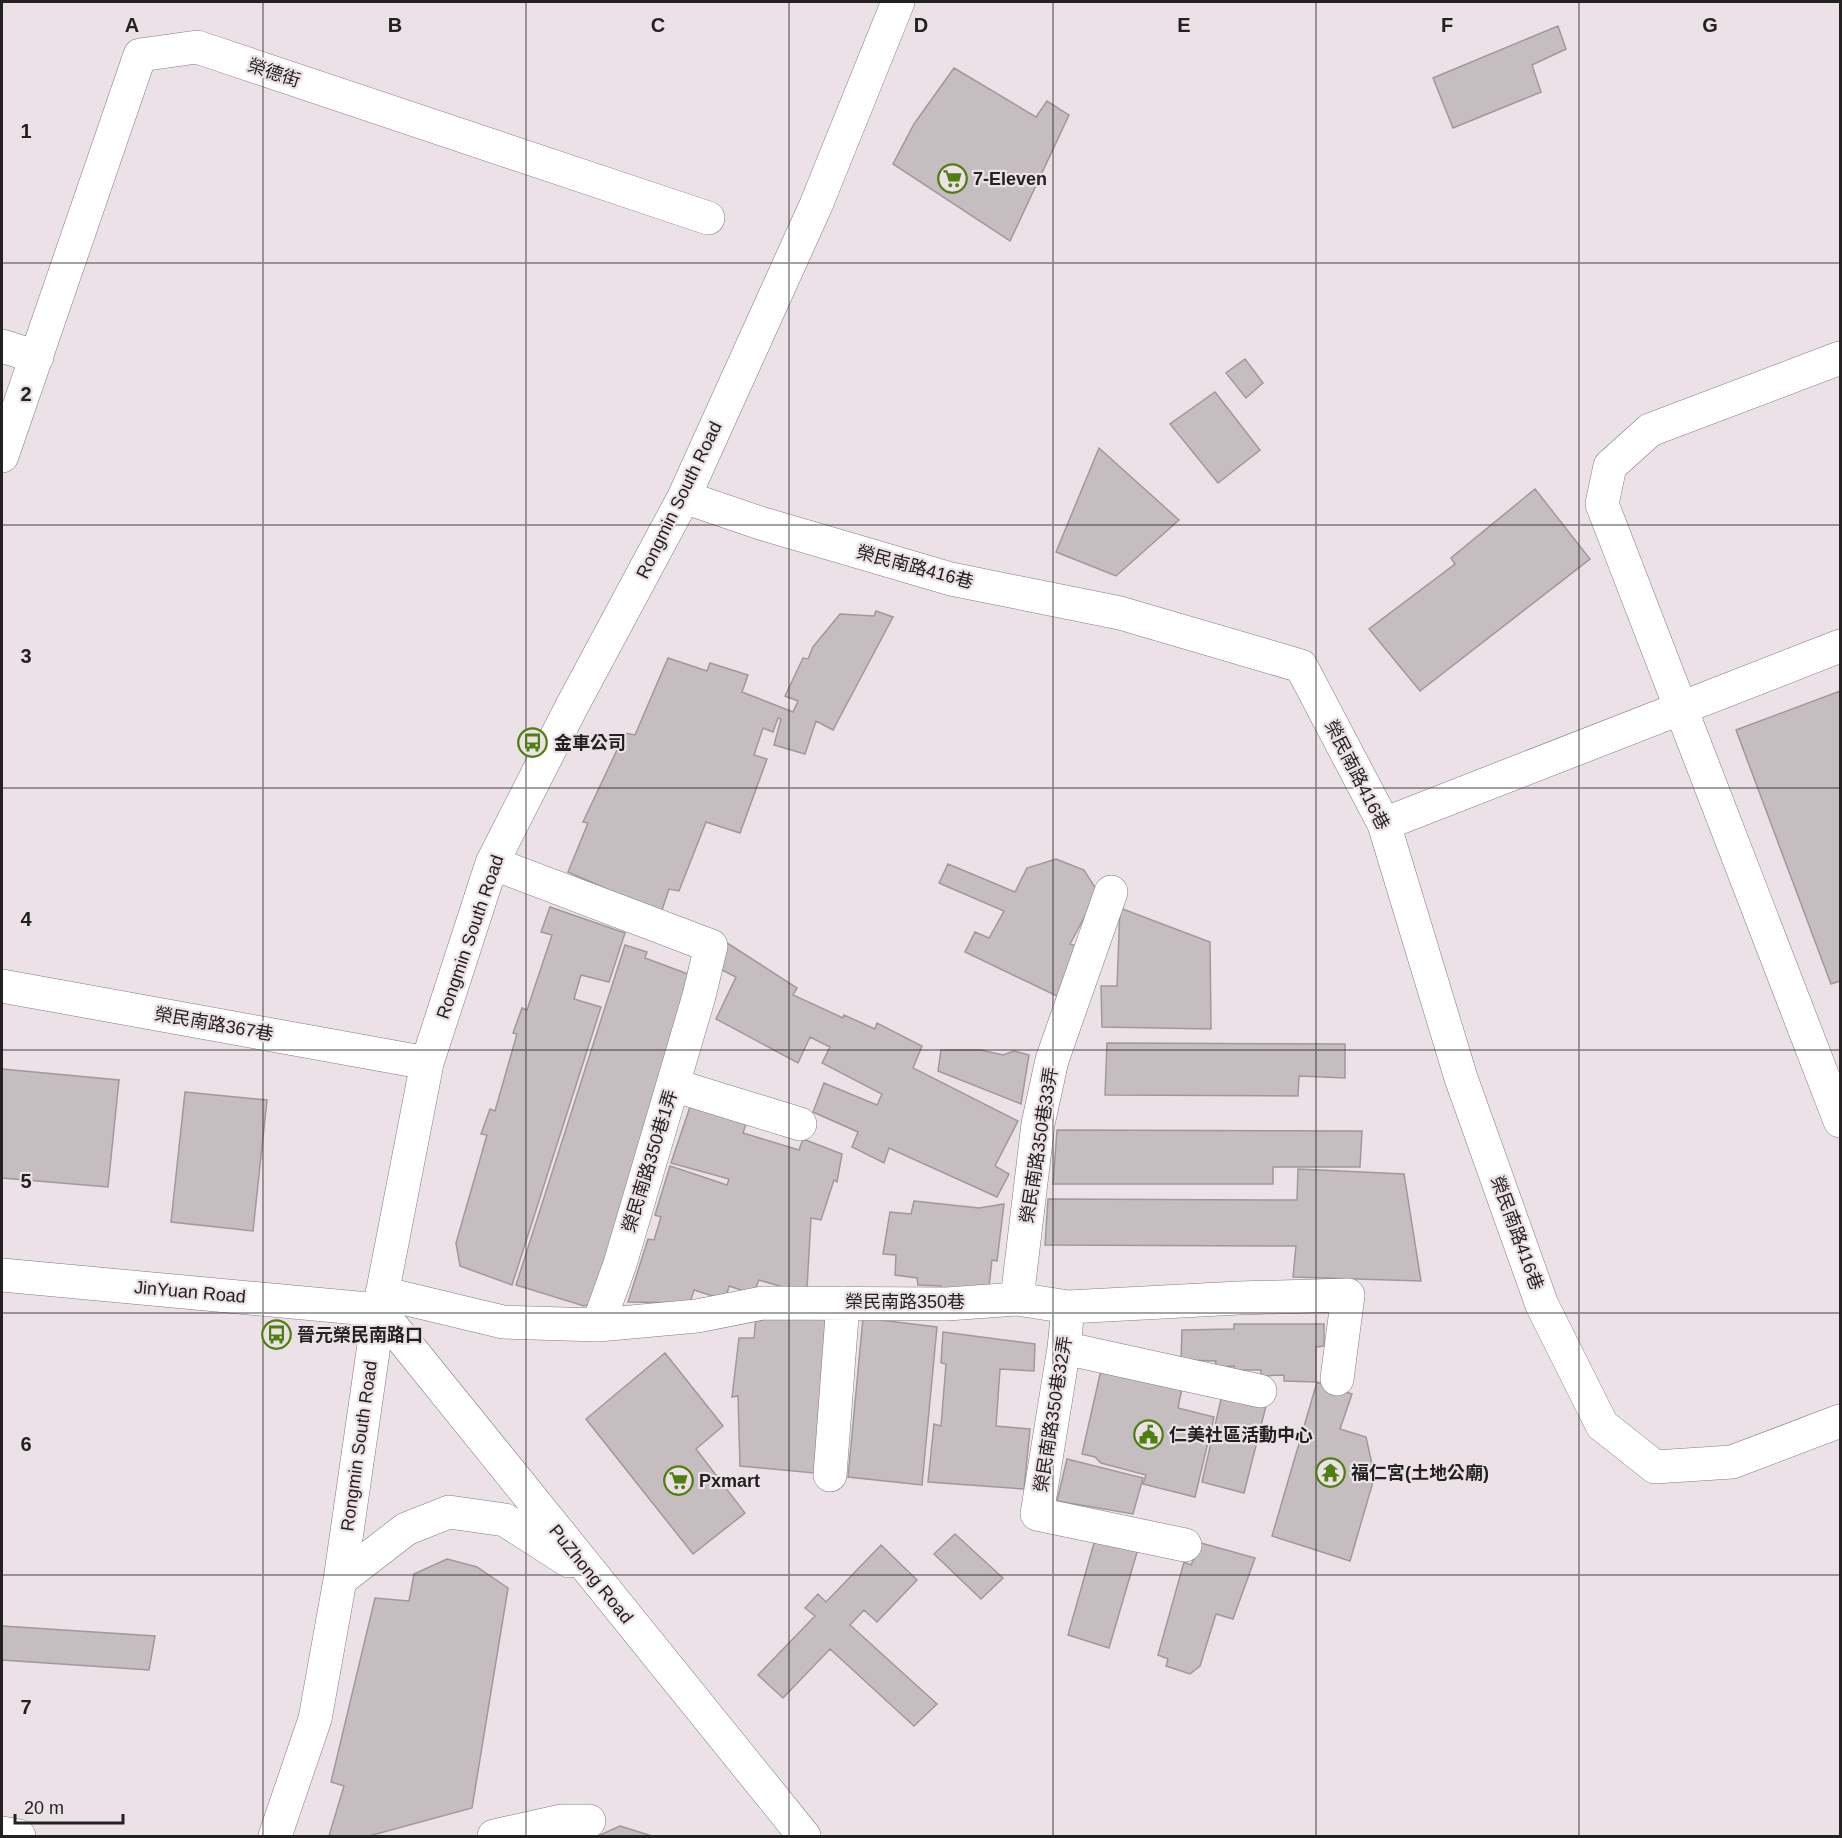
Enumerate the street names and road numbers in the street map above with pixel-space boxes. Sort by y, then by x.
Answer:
street label: 榮德街 [245,55,303,91]
street label: Rongmin South Road [632,418,726,582]
street label: 榮民南路416巷 [854,542,976,592]
street label: 榮民南路416巷 [1321,717,1393,833]
street label: Rongmin South Road [433,852,507,1022]
street label: 榮民南路367巷 [153,1004,275,1044]
street label: 榮民南路350巷33弄 [1017,1065,1061,1225]
street label: 榮民南路350巷1弄 [619,1087,681,1235]
street label: 榮民南路416巷 [1487,1173,1547,1293]
street label: JinYuan Road [133,1277,247,1307]
street label: 榮民南路350巷 [845,1292,965,1312]
street label: 榮民南路350巷32弄 [1031,1334,1075,1494]
street label: Rongmin South Road [337,1359,381,1533]
street label: PuZhong Road [545,1521,637,1627]

